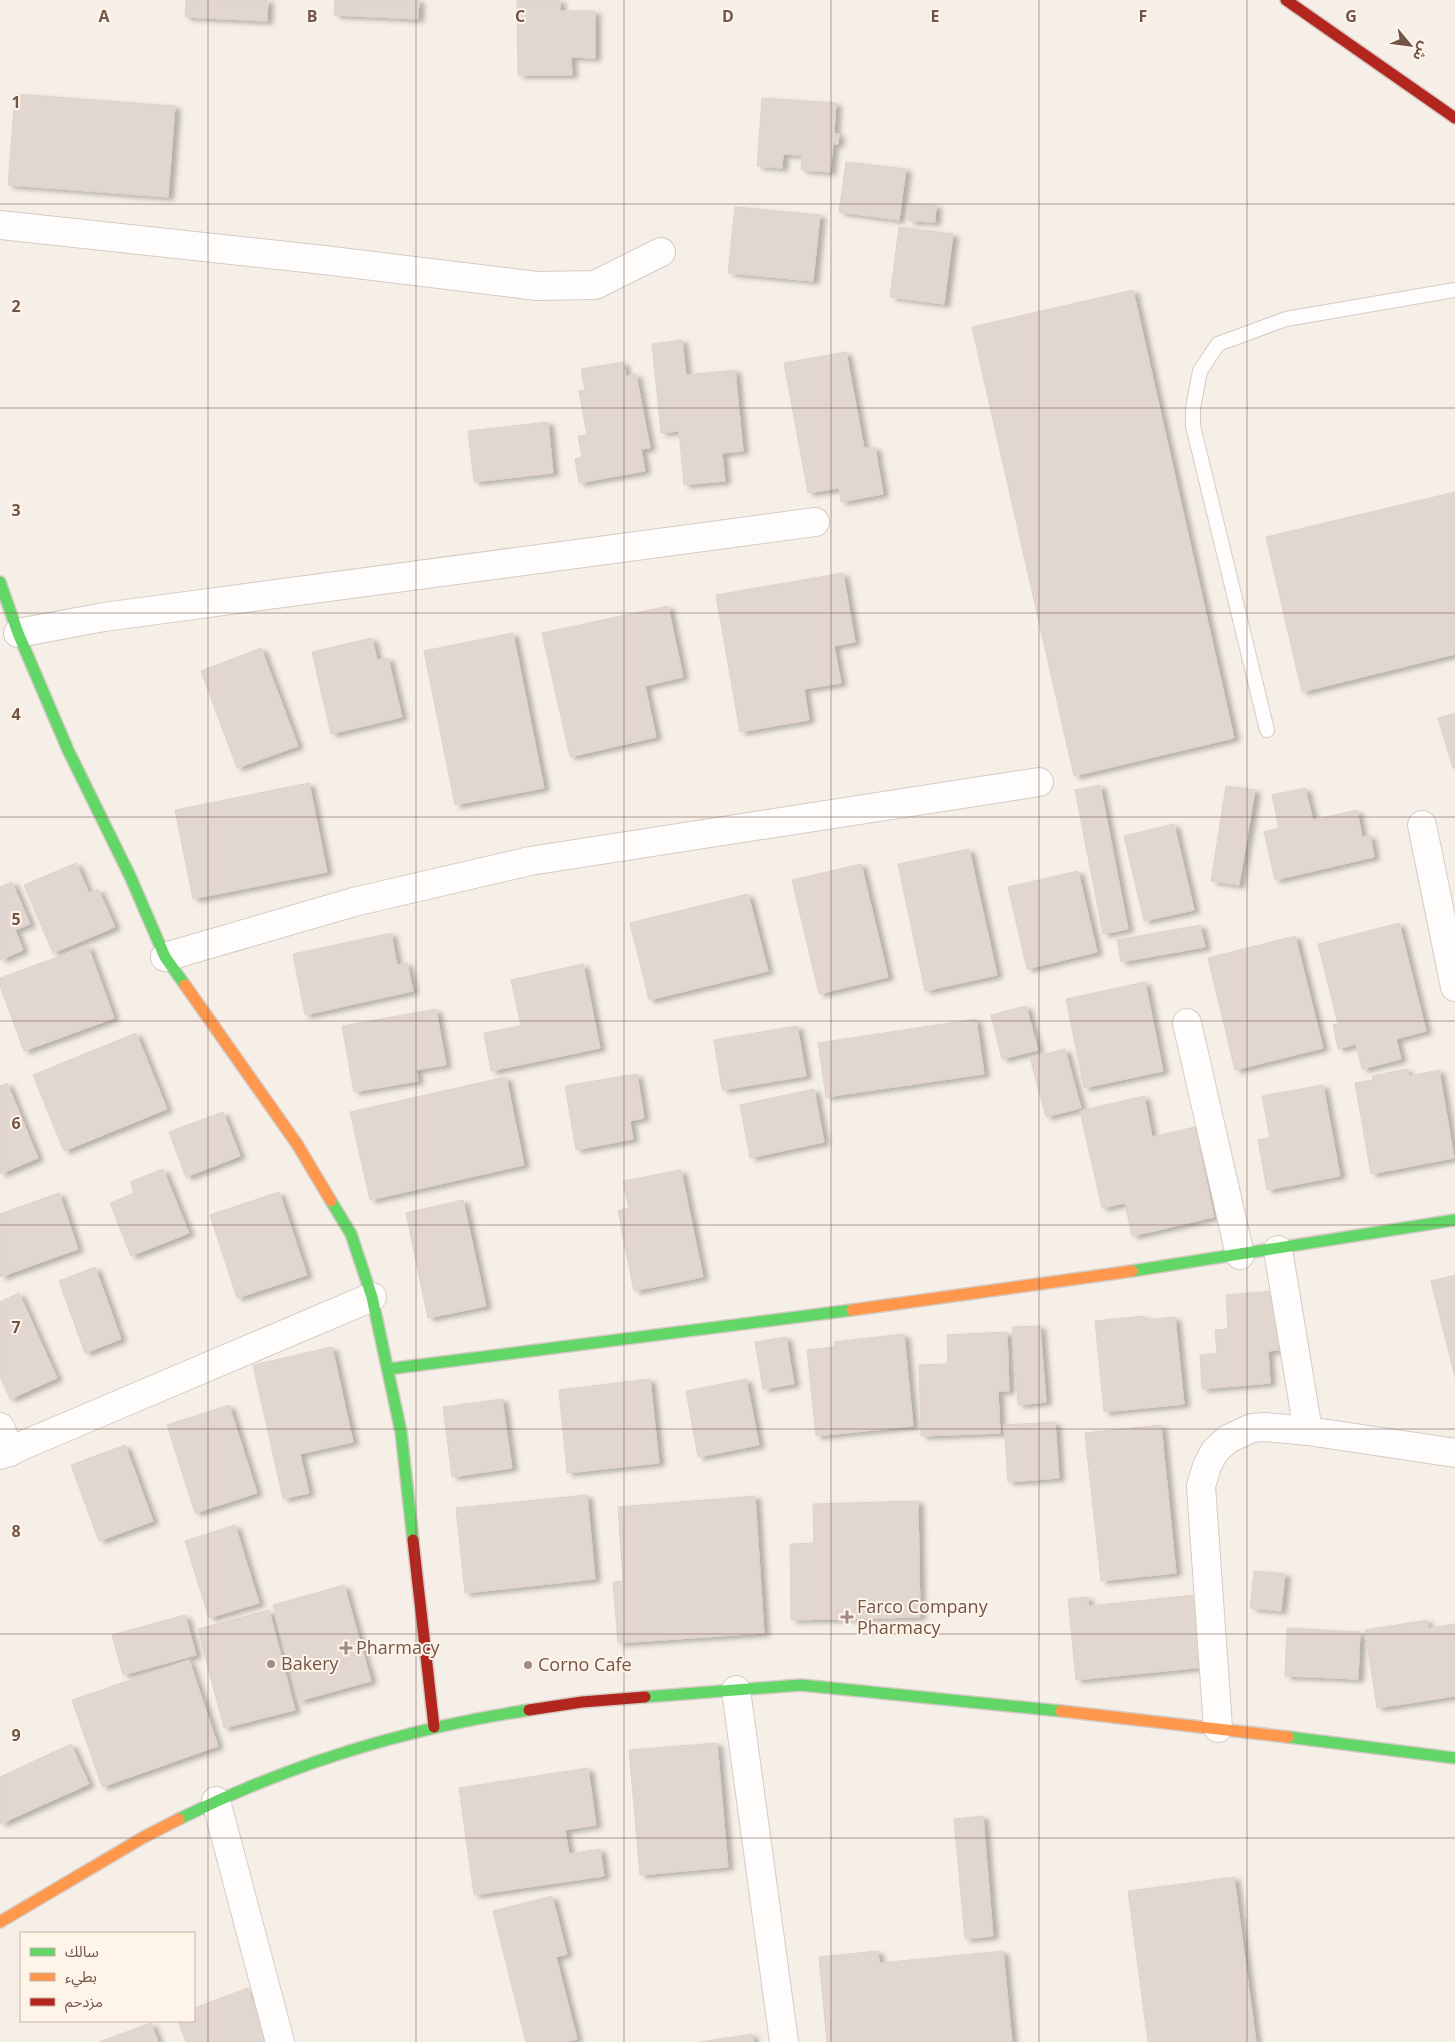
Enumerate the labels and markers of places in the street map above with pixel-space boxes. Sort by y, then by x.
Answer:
place label: Farco Company Pharmacy [857,1594,989,1639]
marker: Farco Company Pharmacy [841,1611,853,1623]
place label: Pharmacy [356,1635,441,1659]
marker: Pharmacy [340,1642,352,1654]
place label: Bakery [281,1651,340,1675]
place label: Corno Cafe [538,1652,632,1676]
marker: Bakery [265,1658,277,1670]
marker: Corno Cafe [522,1659,534,1671]

